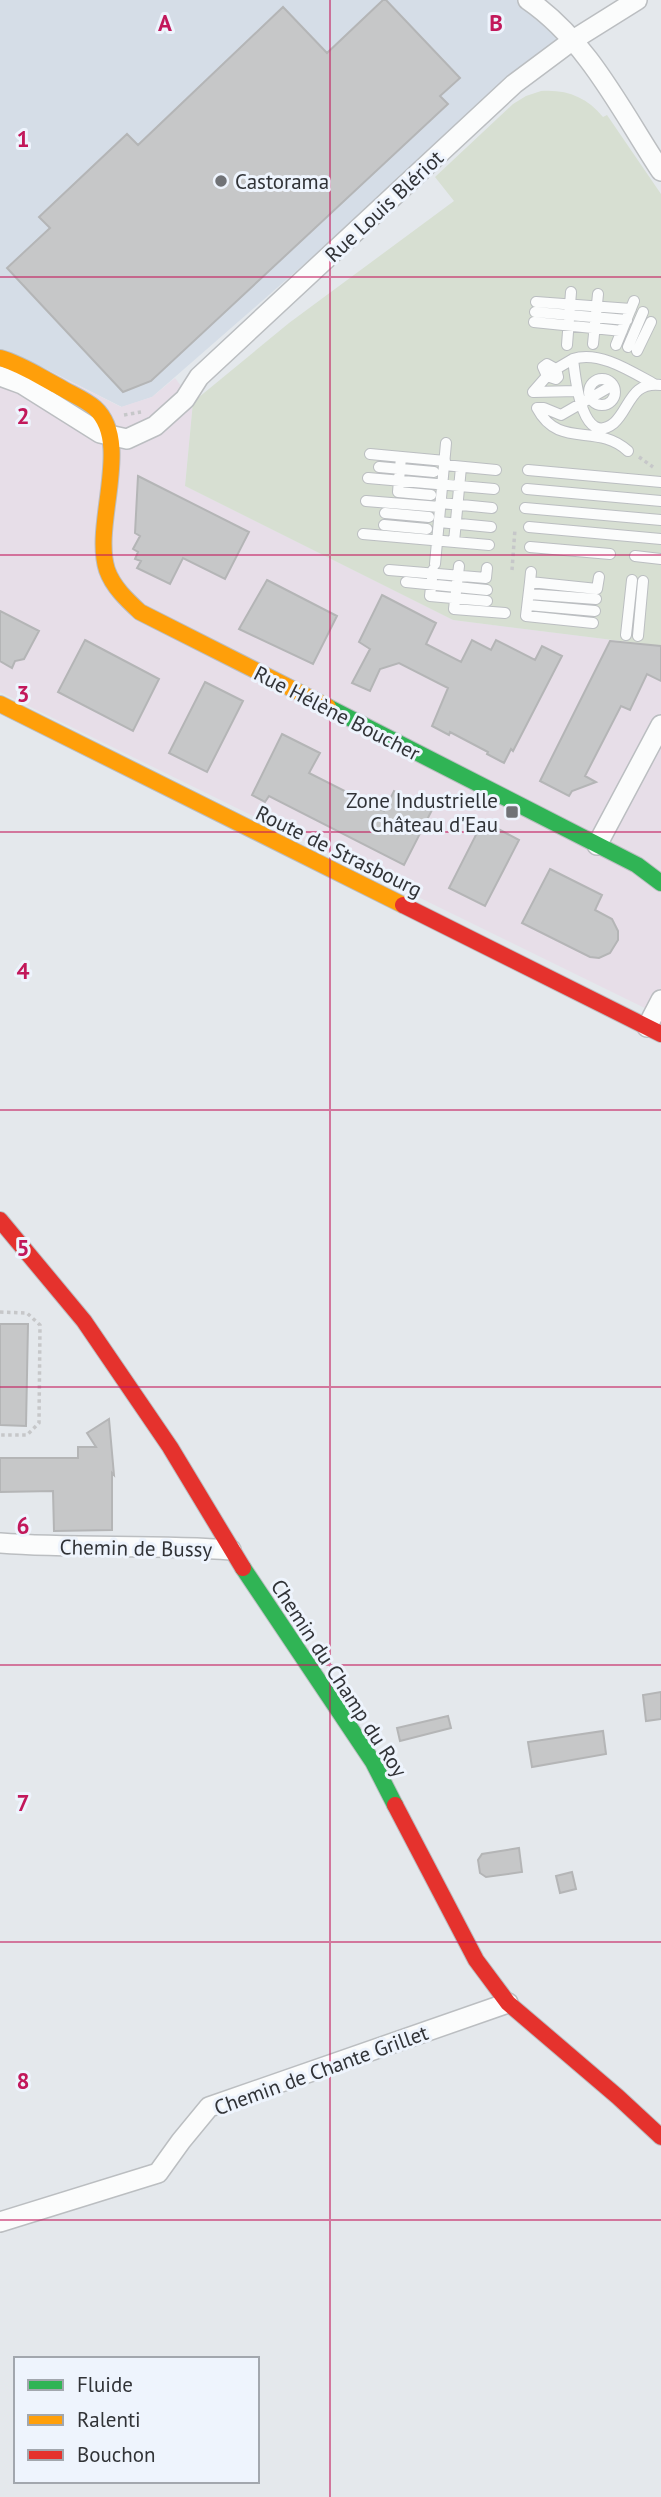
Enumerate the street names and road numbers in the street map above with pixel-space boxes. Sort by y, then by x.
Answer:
street label: Rue Louis Blériot [319,144,449,268]
street label: Rue Hélène Boucher [249,659,425,767]
street label: Route de Strasbourg [251,799,427,903]
street label: Chemin de Bussy [60,1533,213,1563]
street label: Chemin du Champ du Roy [265,1574,413,1782]
street label: Chemin de Chante Grillet [210,2019,432,2121]

